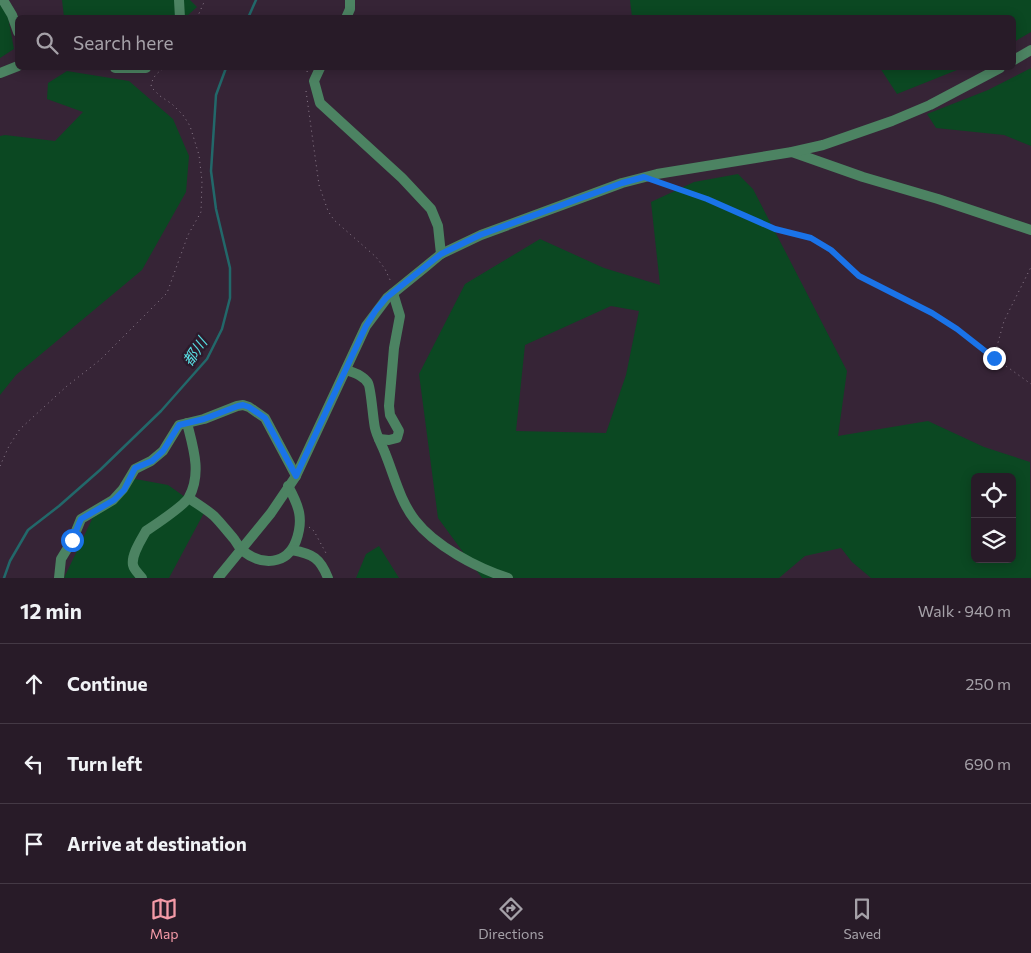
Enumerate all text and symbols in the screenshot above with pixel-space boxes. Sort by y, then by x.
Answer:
search box [15,15,1016,70]
icon: search [33,29,61,57]
text: Search here [73,31,173,54]
water label: 都川 [178,332,211,369]
route end [983,347,1006,370]
map controls [971,473,1016,563]
button: locate [971,473,1016,518]
button: layers [971,518,1016,563]
route start [61,529,84,552]
text: 12 min [20,598,82,623]
text: Walk · 940 m [918,601,1011,620]
icon: ahead [20,670,48,698]
text: Continue [67,672,147,695]
text: 250 m [965,674,1011,693]
icon: left [20,750,48,778]
text: Turn left [67,752,142,775]
text: 690 m [964,754,1011,773]
icon: arrive [20,830,48,858]
text: Arrive at destination [67,832,247,855]
tab: Map [150,895,179,942]
tab: Directions [478,895,544,942]
tab: Saved [843,895,881,942]

